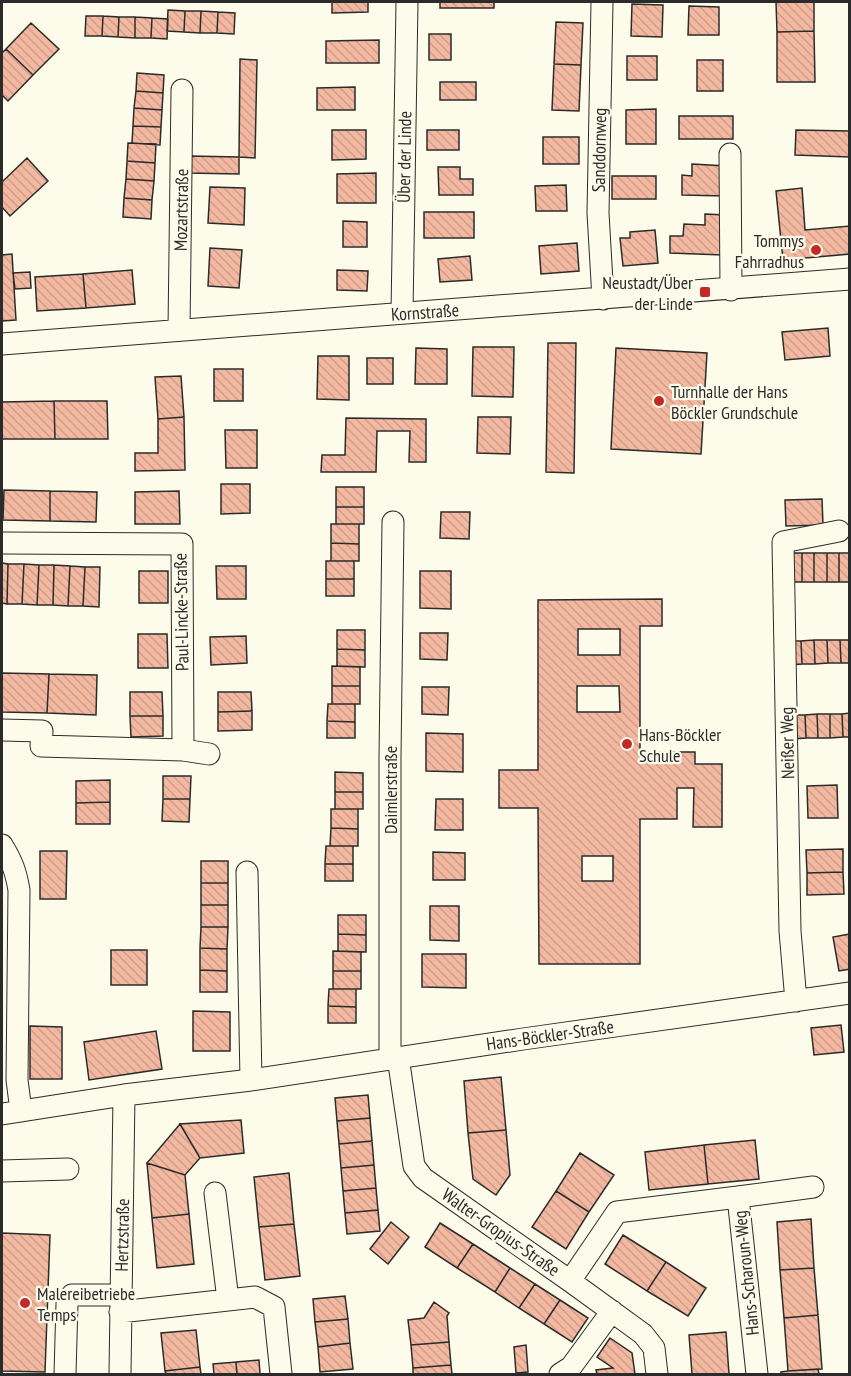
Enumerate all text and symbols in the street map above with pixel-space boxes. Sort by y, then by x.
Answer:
street label: Sanddornweg [587,108,611,192]
street label: Über der Linde [392,111,416,203]
street label: Mozartstraße [169,169,193,251]
place label: Tommys Fahrradhus [735,229,804,273]
marker: Tommys Fahrradhus [809,243,823,257]
place label: Neustadt/Über der Linde [602,271,693,315]
marker: Neustadt/Über der Linde [698,285,712,299]
street label: Kornstraße [390,298,460,326]
place label: Turnhalle der Hans Böckler Grundschule [671,380,798,424]
marker: Turnhalle der Hans Böckler Grundschule [652,394,666,408]
street label: Paul-Lincke-Straße [168,553,194,671]
street label: Neißer Weg [775,707,799,779]
place label: Hans-Böckler Schule [639,723,721,767]
marker: Hans-Böckler Schule [620,737,634,751]
street label: Daimlerstraße [379,746,402,834]
street label: Hans-Böckler-Straße [485,1015,615,1055]
street label: Walter-Gropius-Straße [438,1183,564,1281]
street label: Hertzstraße [110,1198,134,1272]
street label: Hans-Scharoun-Weg [728,1209,764,1337]
place label: Malereibetriebe Temps [37,1282,135,1326]
marker: Malereibetriebe Temps [18,1296,32,1310]

